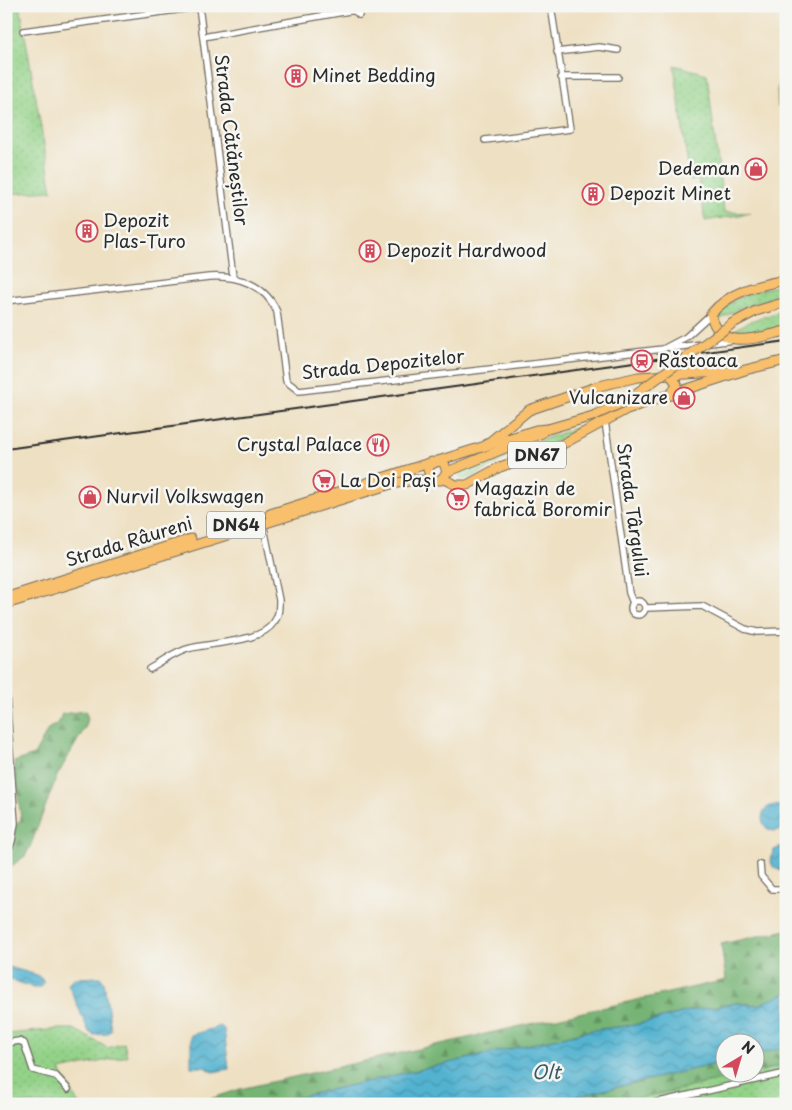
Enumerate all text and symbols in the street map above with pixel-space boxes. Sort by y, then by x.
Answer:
street label: Strada Cătăneștilor [209,53,256,228]
place label: Minet Bedding [312,61,436,88]
building icon: Minet Bedding [284,64,308,88]
place label: Dedeman [658,154,740,181]
shop icon: Dedeman [744,157,768,181]
place label: Depozit Minet [609,179,731,206]
building icon: Depozit Minet [581,182,605,206]
place label: Depozit Plas-Turo [103,206,186,254]
building icon: Depozit Plas-Turo [75,219,99,243]
place label: Depozit Hardwood [386,236,547,263]
building icon: Depozit Hardwood [358,239,382,263]
street label: Strada Depozitelor [300,341,466,385]
place label: Răstoaca [658,346,738,373]
station icon: Răstoaca [630,349,654,373]
place label: Vulcanizare [569,383,668,410]
shop icon: Vulcanizare [672,386,696,410]
place label: Crystal Palace [237,430,362,457]
restaurant icon: Crystal Palace [366,433,390,457]
street label: Strada Târgului [611,441,656,579]
road number: DN67 [508,442,566,468]
place label: La Doi Pași [340,466,436,493]
supermarket icon: La Doi Pași [312,469,336,493]
place label: Magazin de fabrică Boromir [474,474,613,522]
place label: Nurvil Volkswagen [106,482,264,509]
shop icon: Nurvil Volkswagen [78,485,102,509]
supermarket icon: Magazin de fabrică Boromir [446,487,470,511]
street label: Strada Râureni [62,508,195,573]
road number: DN64 [207,512,265,538]
north arrow [714,1032,764,1082]
text: N [737,1036,759,1059]
water label: Olt [532,1057,562,1085]

